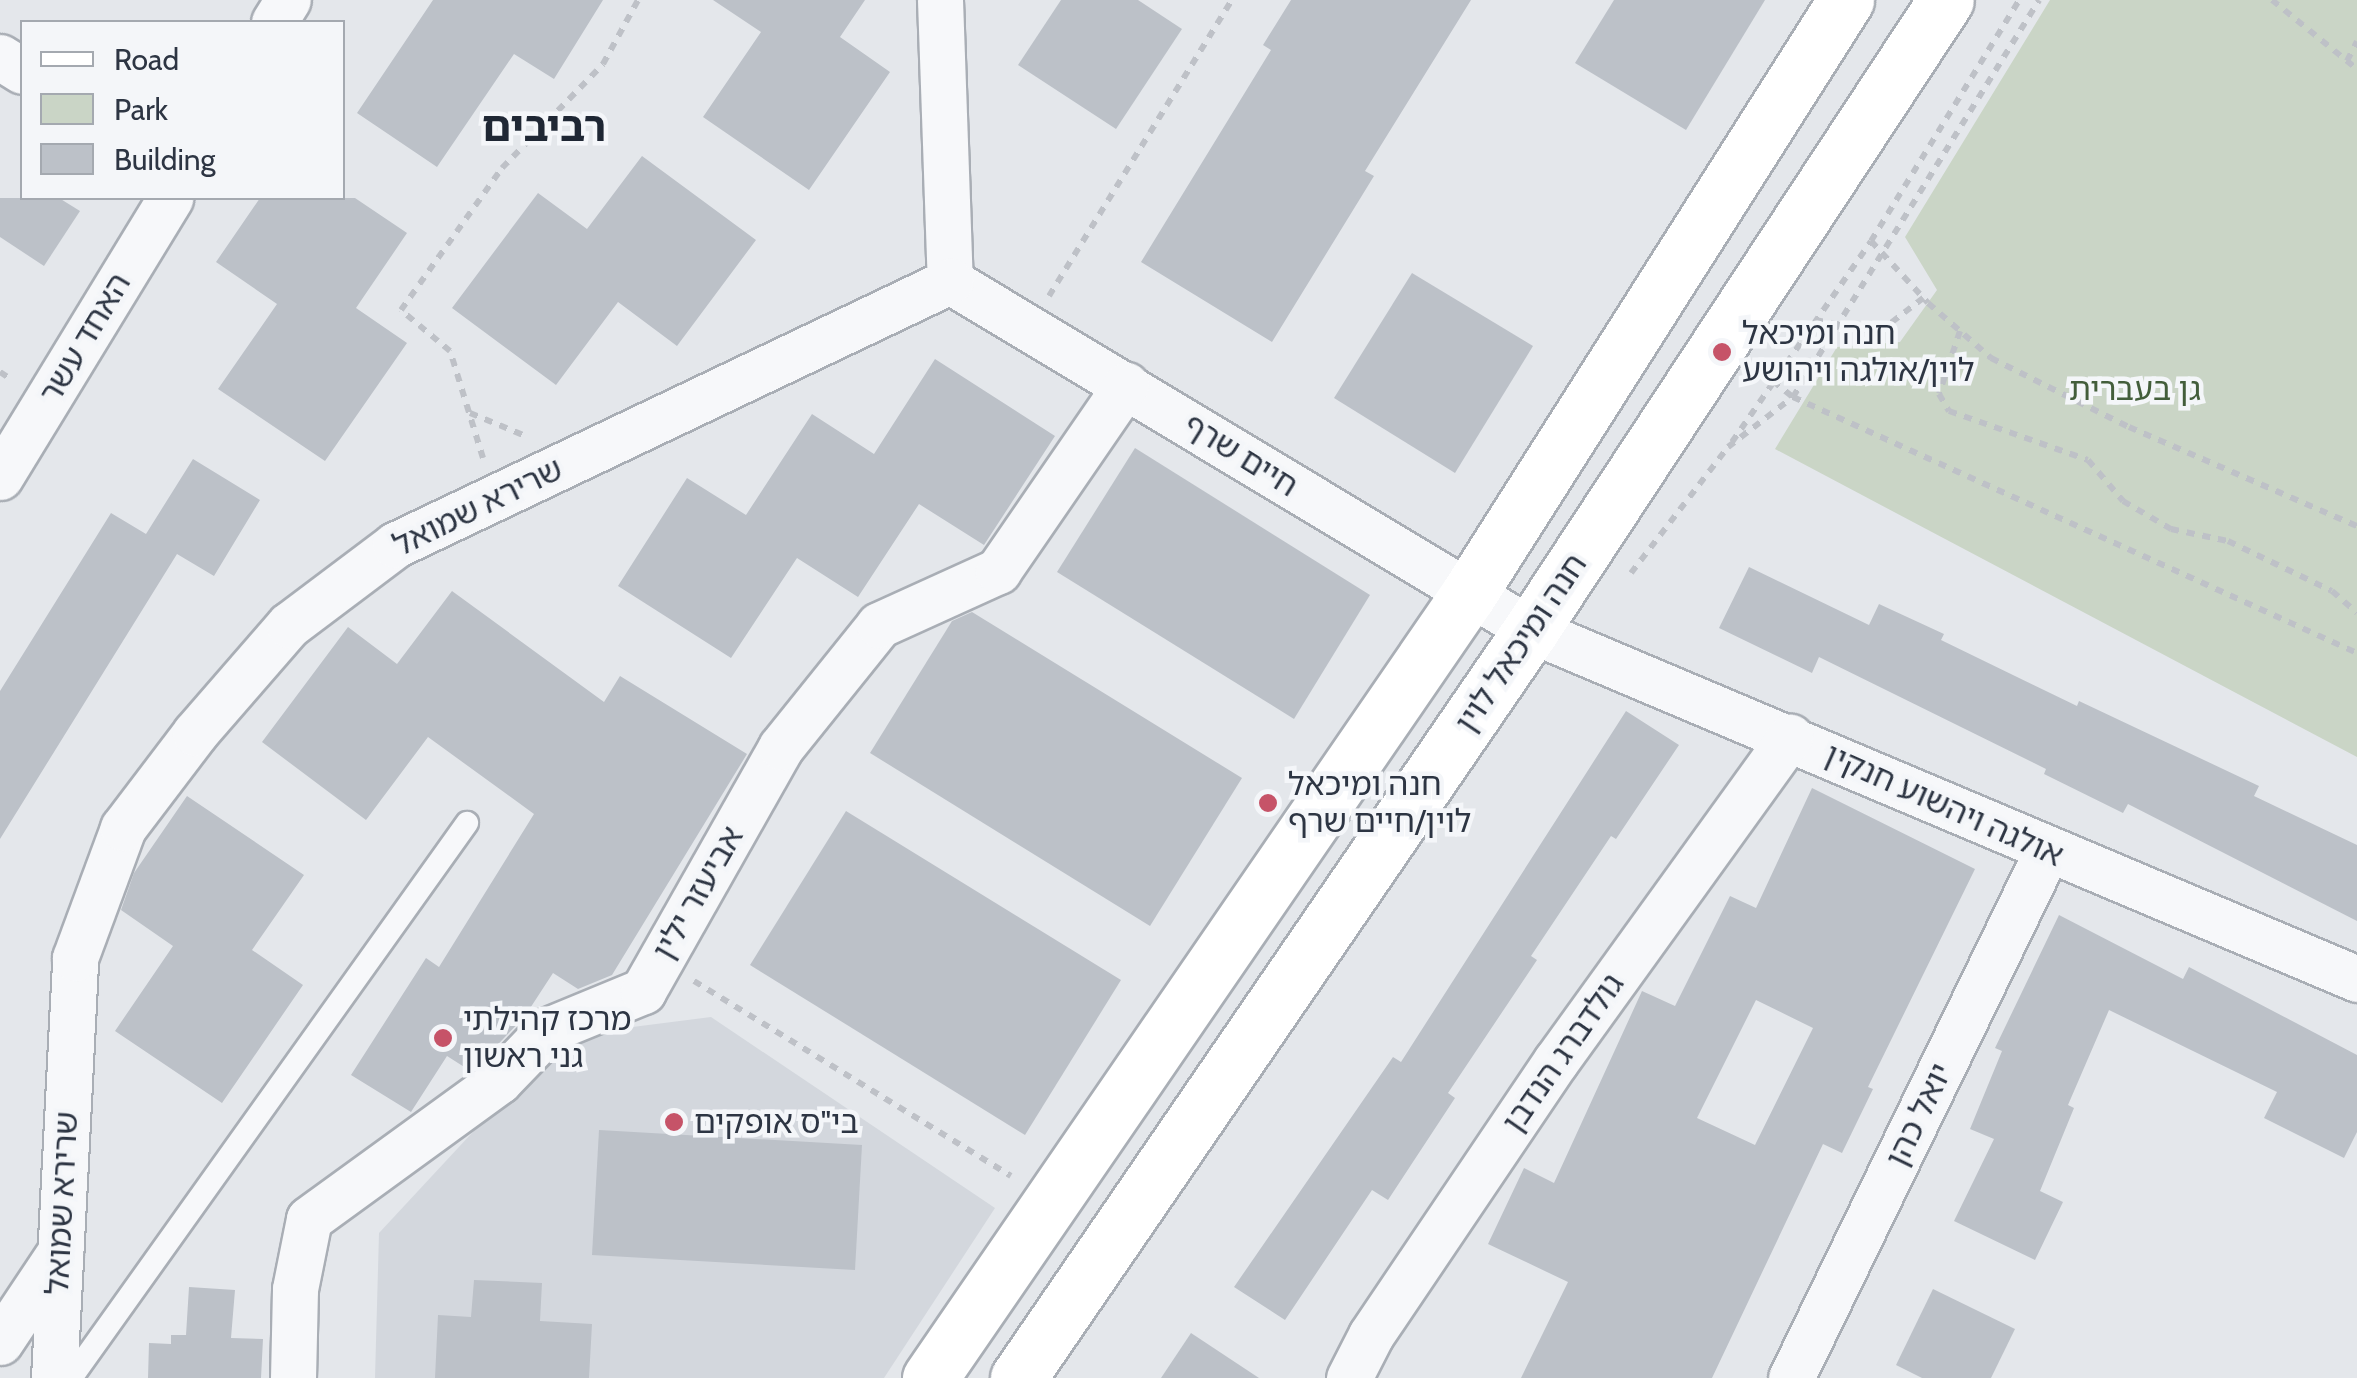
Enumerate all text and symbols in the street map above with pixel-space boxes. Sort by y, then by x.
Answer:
legend [20,20,345,200]
text: Road [114,41,179,78]
text: Park [114,91,168,128]
district label: רביבים [482,101,606,151]
text: Building [114,141,216,178]
street label: האחד עשר [31,266,139,410]
place label: חנה ומיכאל לוין/אולגה ויהושע [1742,315,1975,390]
marker: חנה ומיכאל לוין/אולגה ויהושע [1711,341,1733,363]
park label: גן בעברית [2069,370,2201,408]
street label: חיים שרף [1177,405,1305,505]
street label: שרירא שמואל [387,449,569,565]
street label: חנה ומיכאל לוין [1447,546,1595,740]
street label: אולגה ויהשוע חנקין [1819,735,2069,875]
place label: חנה ומיכאל לוין/חיים שרף [1288,766,1472,841]
marker: חנה ומיכאל לוין/חיים שרף [1257,792,1279,814]
street label: אביעזר ילין [644,820,752,966]
street label: גולדברג הנדבן [1494,966,1632,1140]
place label: מרכז קהילתי גני ראשון [463,1001,631,1076]
marker: מרכז קהילתי גני ראשון [432,1027,454,1049]
street label: יואל כהן [1878,1057,1960,1173]
place label: בי"ס אופקים [694,1103,859,1141]
street label: שרירא שמואל [38,1110,86,1296]
marker: בי"ס אופקים [663,1111,685,1133]

